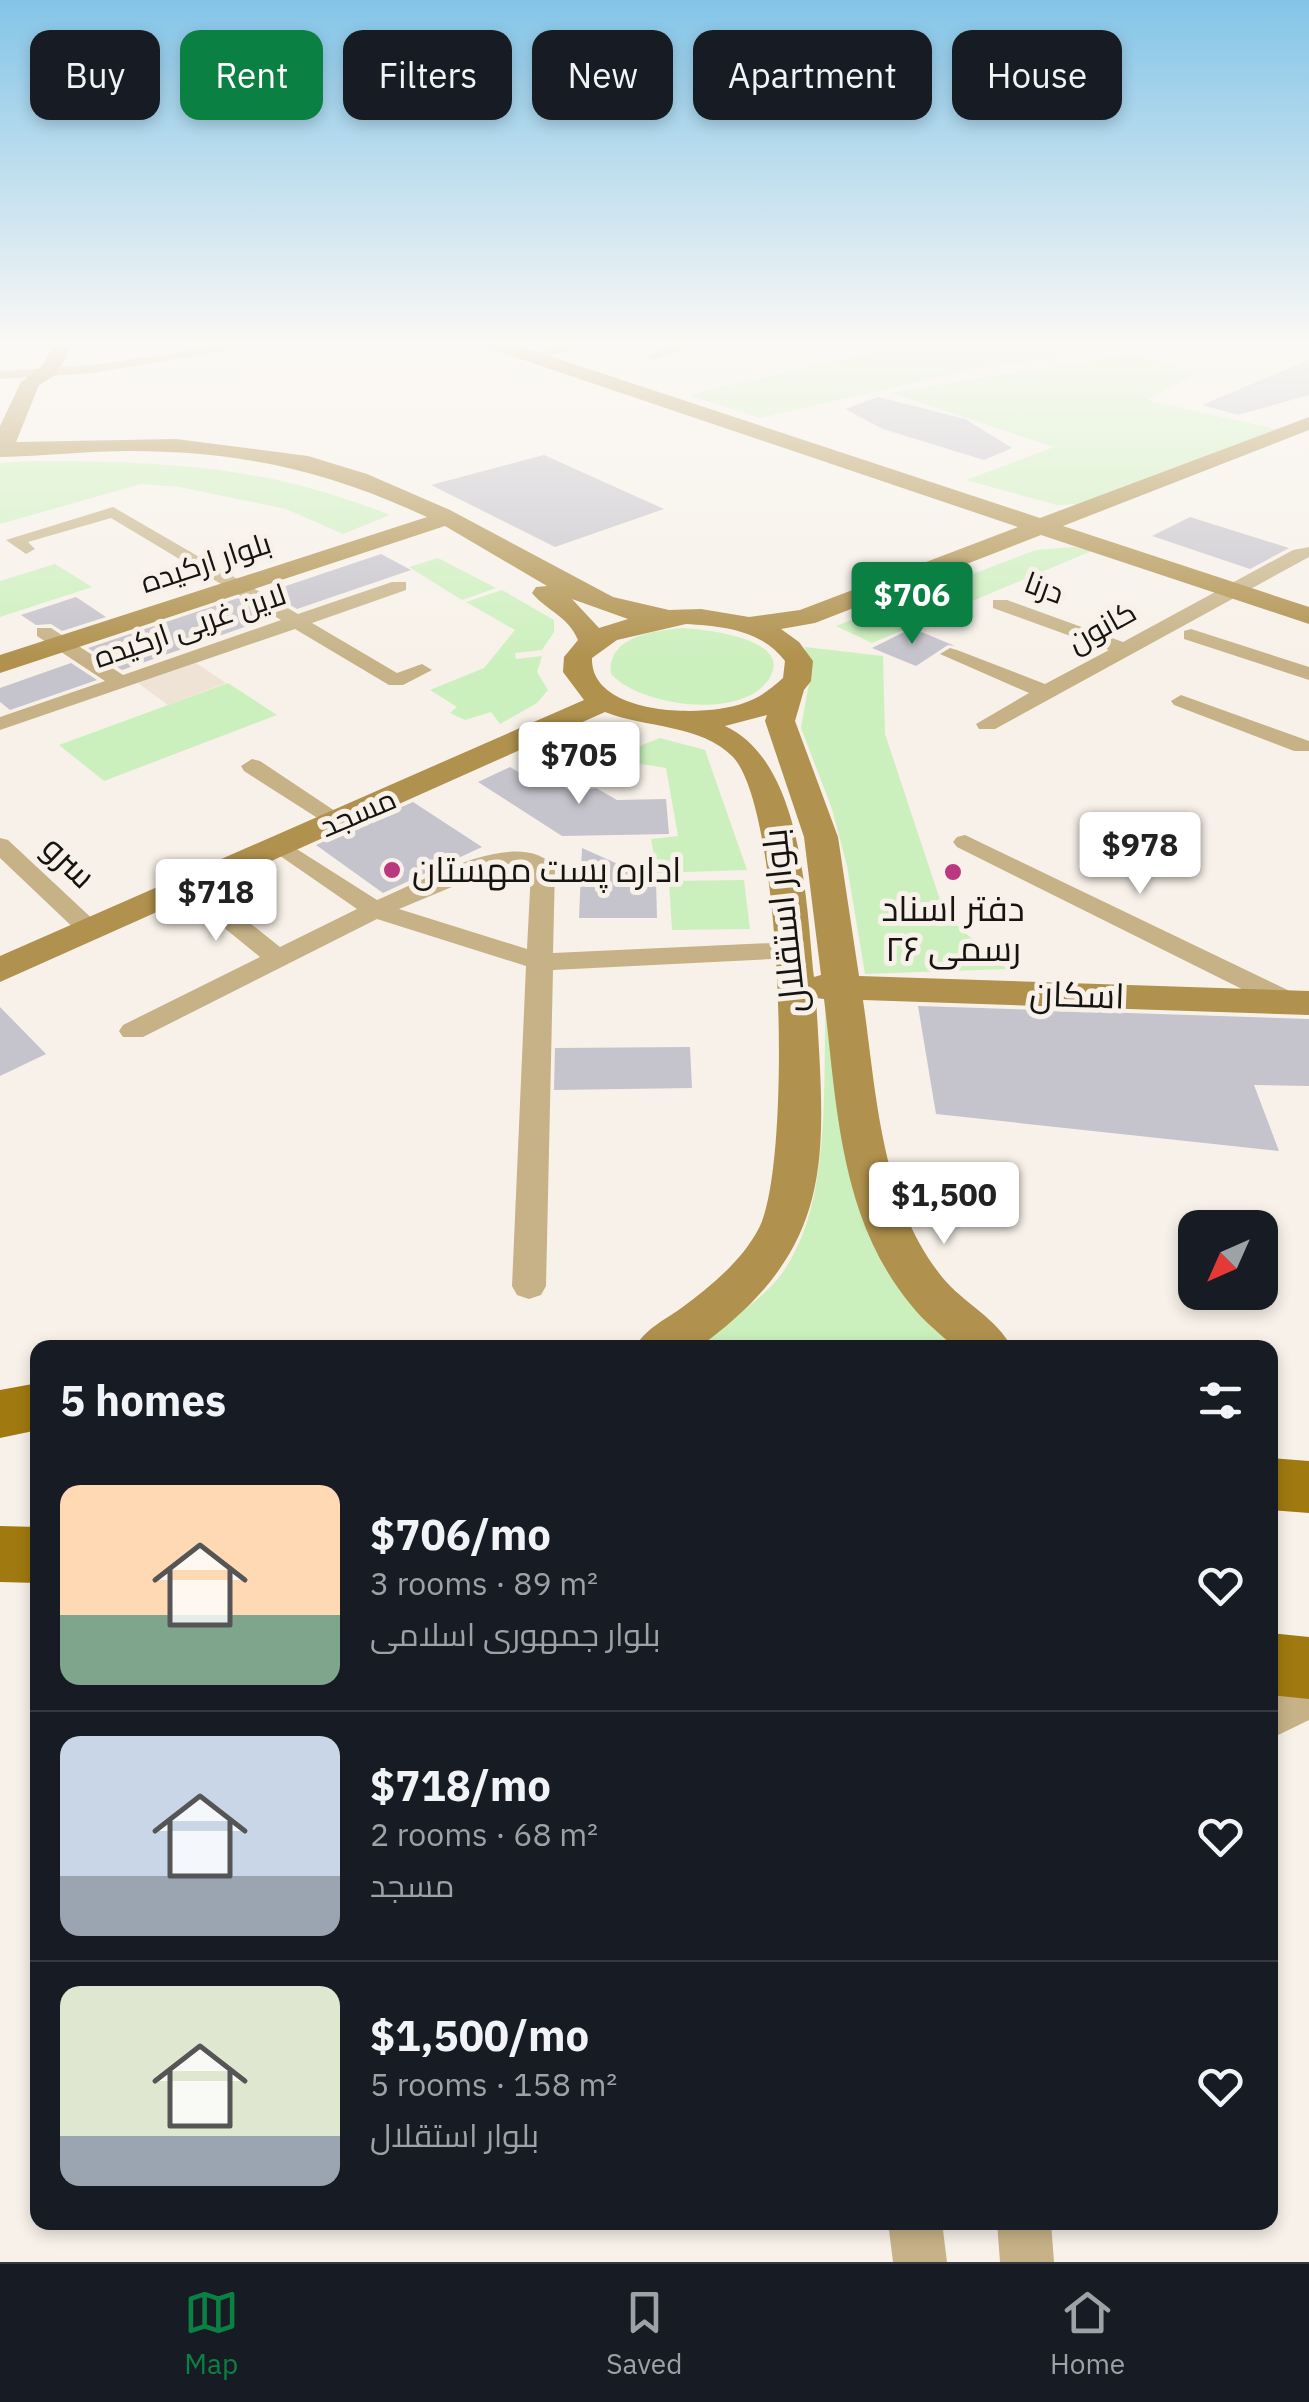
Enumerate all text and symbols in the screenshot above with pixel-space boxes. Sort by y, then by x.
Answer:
chip: Buy [30,30,160,120]
chip: Rent [180,30,323,120]
chip: Filters [343,30,512,120]
chip: New [532,30,673,120]
chip: Apartment [693,30,932,120]
chip: House [952,30,1122,120]
street label: بلوار ارکیده [135,522,276,601]
pin: $706 [853,562,971,647]
street label: درنا [1019,562,1070,612]
street label: لاین غربی ارکیده [88,573,291,676]
text: $706 [874,573,950,615]
street label: کانون [1060,591,1143,660]
pin: $705 [520,722,638,807]
text: $705 [541,733,617,775]
street label: مسجد [313,778,401,845]
pin: $978 [1081,812,1199,897]
text: $978 [1102,823,1178,865]
street label: سرو [33,825,107,898]
street label: بلوار استقلال [750,827,816,1016]
place label: اداره پست مهستان [412,846,682,893]
pin: $718 [157,859,275,944]
marker: اداره پست مهستان [381,859,403,881]
marker: دفتر اسناد رسمی ۲۶ [942,861,964,883]
text: $718 [178,870,254,912]
place label: دفتر اسناد رسمی ۲۶ [881,885,1025,971]
street label: اسکان [1029,969,1125,1019]
pin: $1,500 [863,1162,1025,1247]
text: $1,500 [891,1173,997,1215]
north arrow [1178,1210,1278,1310]
map controls [1178,1210,1278,1310]
text: 5 homes [60,1373,226,1428]
icon: filters [1193,1373,1248,1428]
text: $706/mo [370,1507,551,1562]
icon: home [140,1525,260,1645]
icon: heart [1193,1558,1248,1613]
text: 3 rooms · 89 m² [370,1562,598,1604]
text: بلوار جمهوری اسلامی [370,1613,660,1655]
text: $718/mo [370,1758,551,1813]
icon: home [140,1776,260,1896]
icon: heart [1193,1809,1248,1864]
text: 2 rooms · 68 m² [370,1813,598,1855]
text: مسجد [370,1864,454,1906]
text: $1,500/mo [370,2008,589,2063]
icon: home [140,2026,260,2146]
icon: heart [1193,2059,1248,2114]
text: 5 rooms · 158 m² [370,2063,617,2105]
text: بلوار استقلال [370,2114,539,2156]
tab: Map [184,2285,239,2382]
tab: Saved [606,2285,682,2382]
tab: Home [1050,2285,1125,2382]

